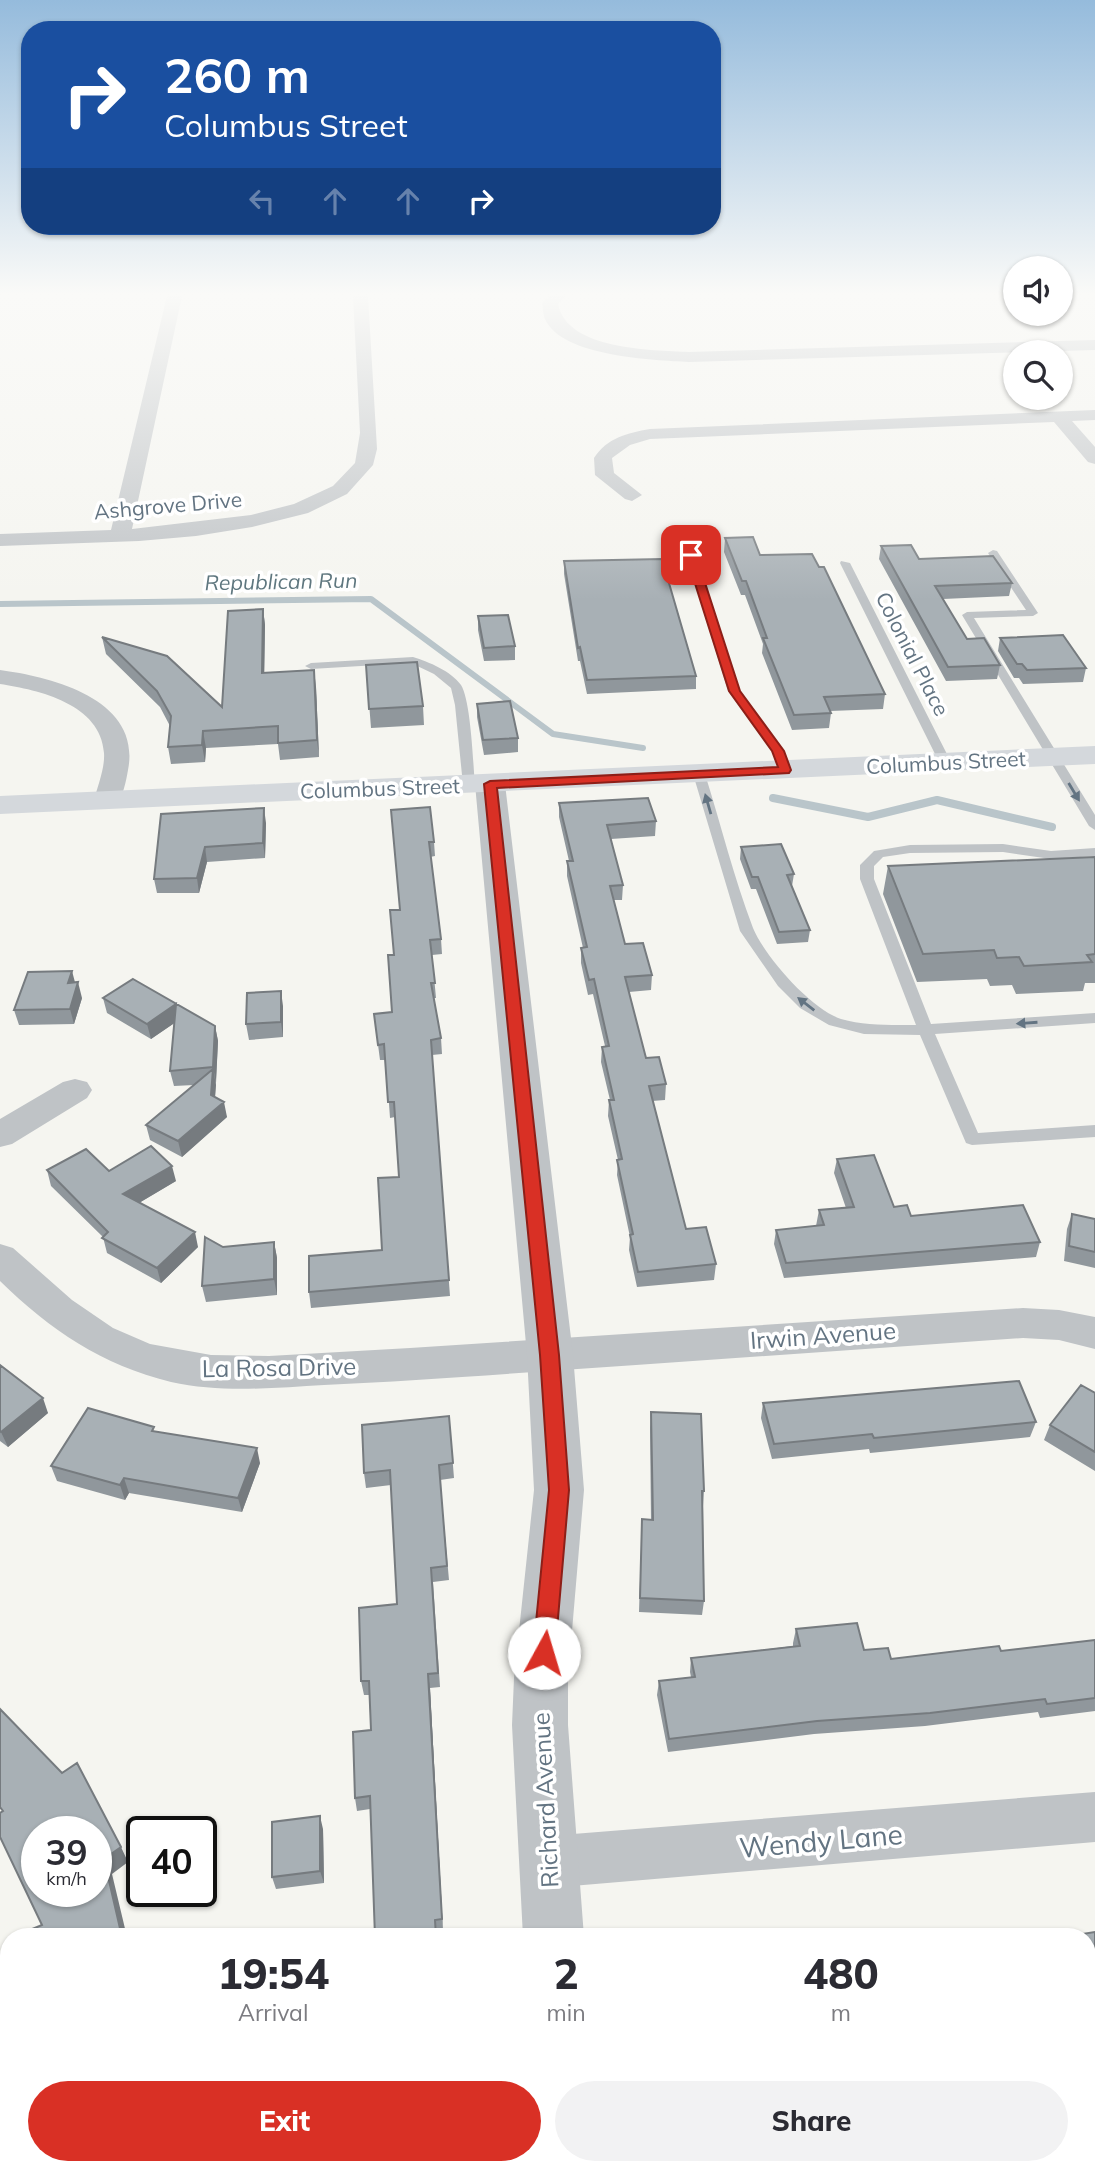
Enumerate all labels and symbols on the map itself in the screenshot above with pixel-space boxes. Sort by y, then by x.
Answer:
street label: Ashgrove Drive [93,486,243,524]
pin [661,525,721,585]
water label: Republican Run [204,567,358,595]
street label: Colonial Place [870,587,955,720]
street label: Columbus Street [865,745,1026,779]
street label: Columbus Street [300,772,460,804]
one-way arrow [1068,782,1081,801]
one-way arrow [702,793,712,814]
one-way arrow [798,996,816,1011]
one-way arrow [1016,1017,1038,1028]
street label: Irwin Avenue [749,1315,897,1355]
street label: La Rosa Drive [202,1351,356,1383]
position arrow [507,1616,581,1690]
street label: Richard Avenue [525,1712,565,1888]
speed limit sign: 40 [126,1816,217,1907]
street label: Wendy Lane [738,1816,904,1865]

